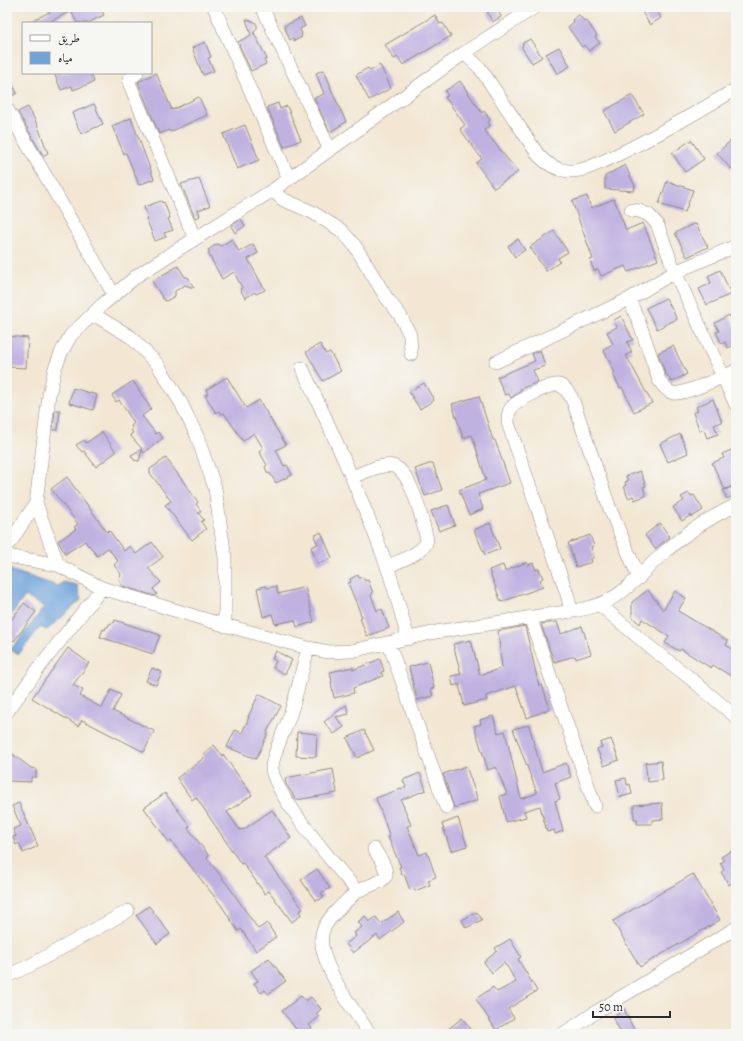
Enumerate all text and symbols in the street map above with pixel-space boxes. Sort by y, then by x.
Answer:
legend [22,22,152,74]
text: طريق [58,30,80,46]
text: مياه [58,50,73,66]
scale bar [593,993,670,1019]
text: 50 m [599,999,623,1015]

